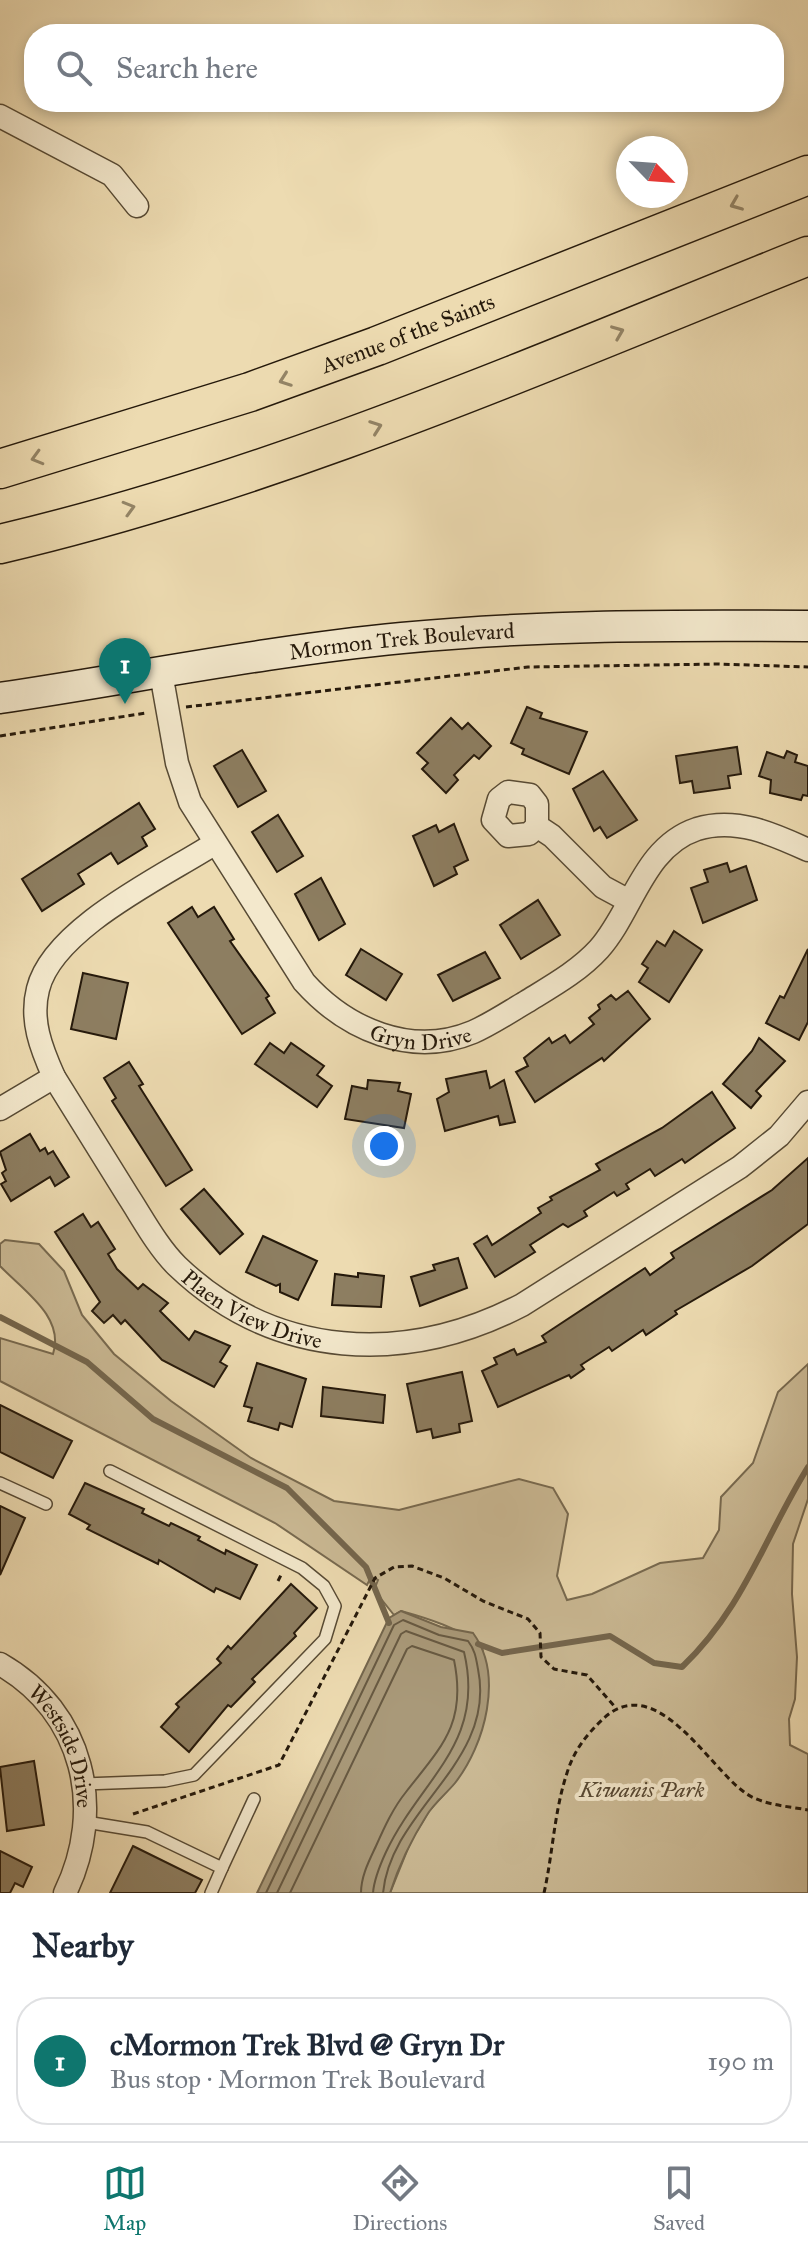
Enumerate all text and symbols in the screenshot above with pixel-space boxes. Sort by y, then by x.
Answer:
search box [24,24,784,112]
icon: search [52,46,96,90]
text: Search here [116,50,258,86]
north arrow [616,136,688,208]
one-way arrow [730,194,744,211]
street label: Avenue of the Saints [317,288,499,379]
one-way arrow [610,325,624,342]
one-way arrow [278,370,292,386]
one-way arrow [368,420,382,437]
one-way arrow [30,449,44,465]
one-way arrow [122,501,136,518]
street label: Mormon Trek Boulevard [287,617,515,666]
pin: 1 [99,638,151,704]
street label: Gryn Drive [366,1019,475,1056]
your location [364,1126,404,1166]
street label: Plaen View Drive [176,1264,324,1354]
street label: Westside Drive [23,1679,98,1808]
park label: Kiwanis Park [579,1776,705,1803]
text: Nearby [32,1925,134,1966]
text: cMormon Trek Blvd @ Gryn Dr [110,2027,504,2063]
text: 1 [55,2045,65,2077]
text: 190 m [707,2045,774,2077]
text: Bus stop · Mormon Trek Boulevard [110,2063,485,2095]
tab: Map [103,2161,147,2236]
tab: Directions [352,2161,447,2236]
tab: Saved [653,2161,705,2236]

